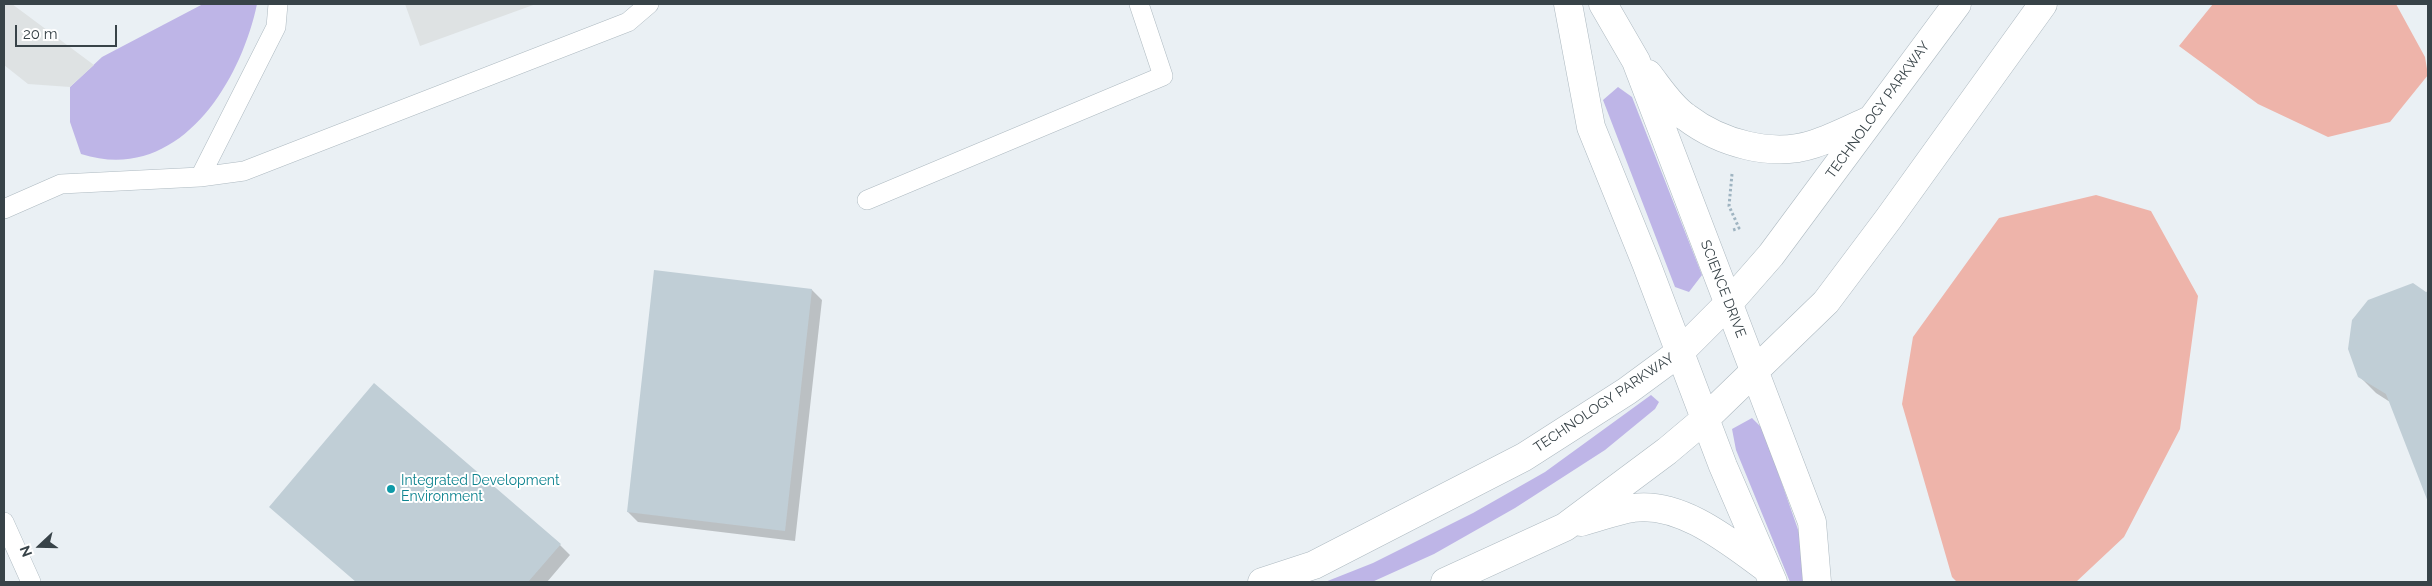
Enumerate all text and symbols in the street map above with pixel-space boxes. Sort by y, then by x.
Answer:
scale bar [18,15,120,47]
text: 20 m [23,25,58,43]
street label: TECHNOLOGY PARKWAY [1823,38,1933,182]
street label: SCIENCE DRIVE [1697,238,1749,340]
street label: TECHNOLOGY PARKWAY [1531,350,1677,456]
place label: Integrated Development Environment [401,473,560,506]
marker: Integrated Development Environment [385,483,397,495]
north arrow [15,521,65,571]
text: N [17,544,35,559]

